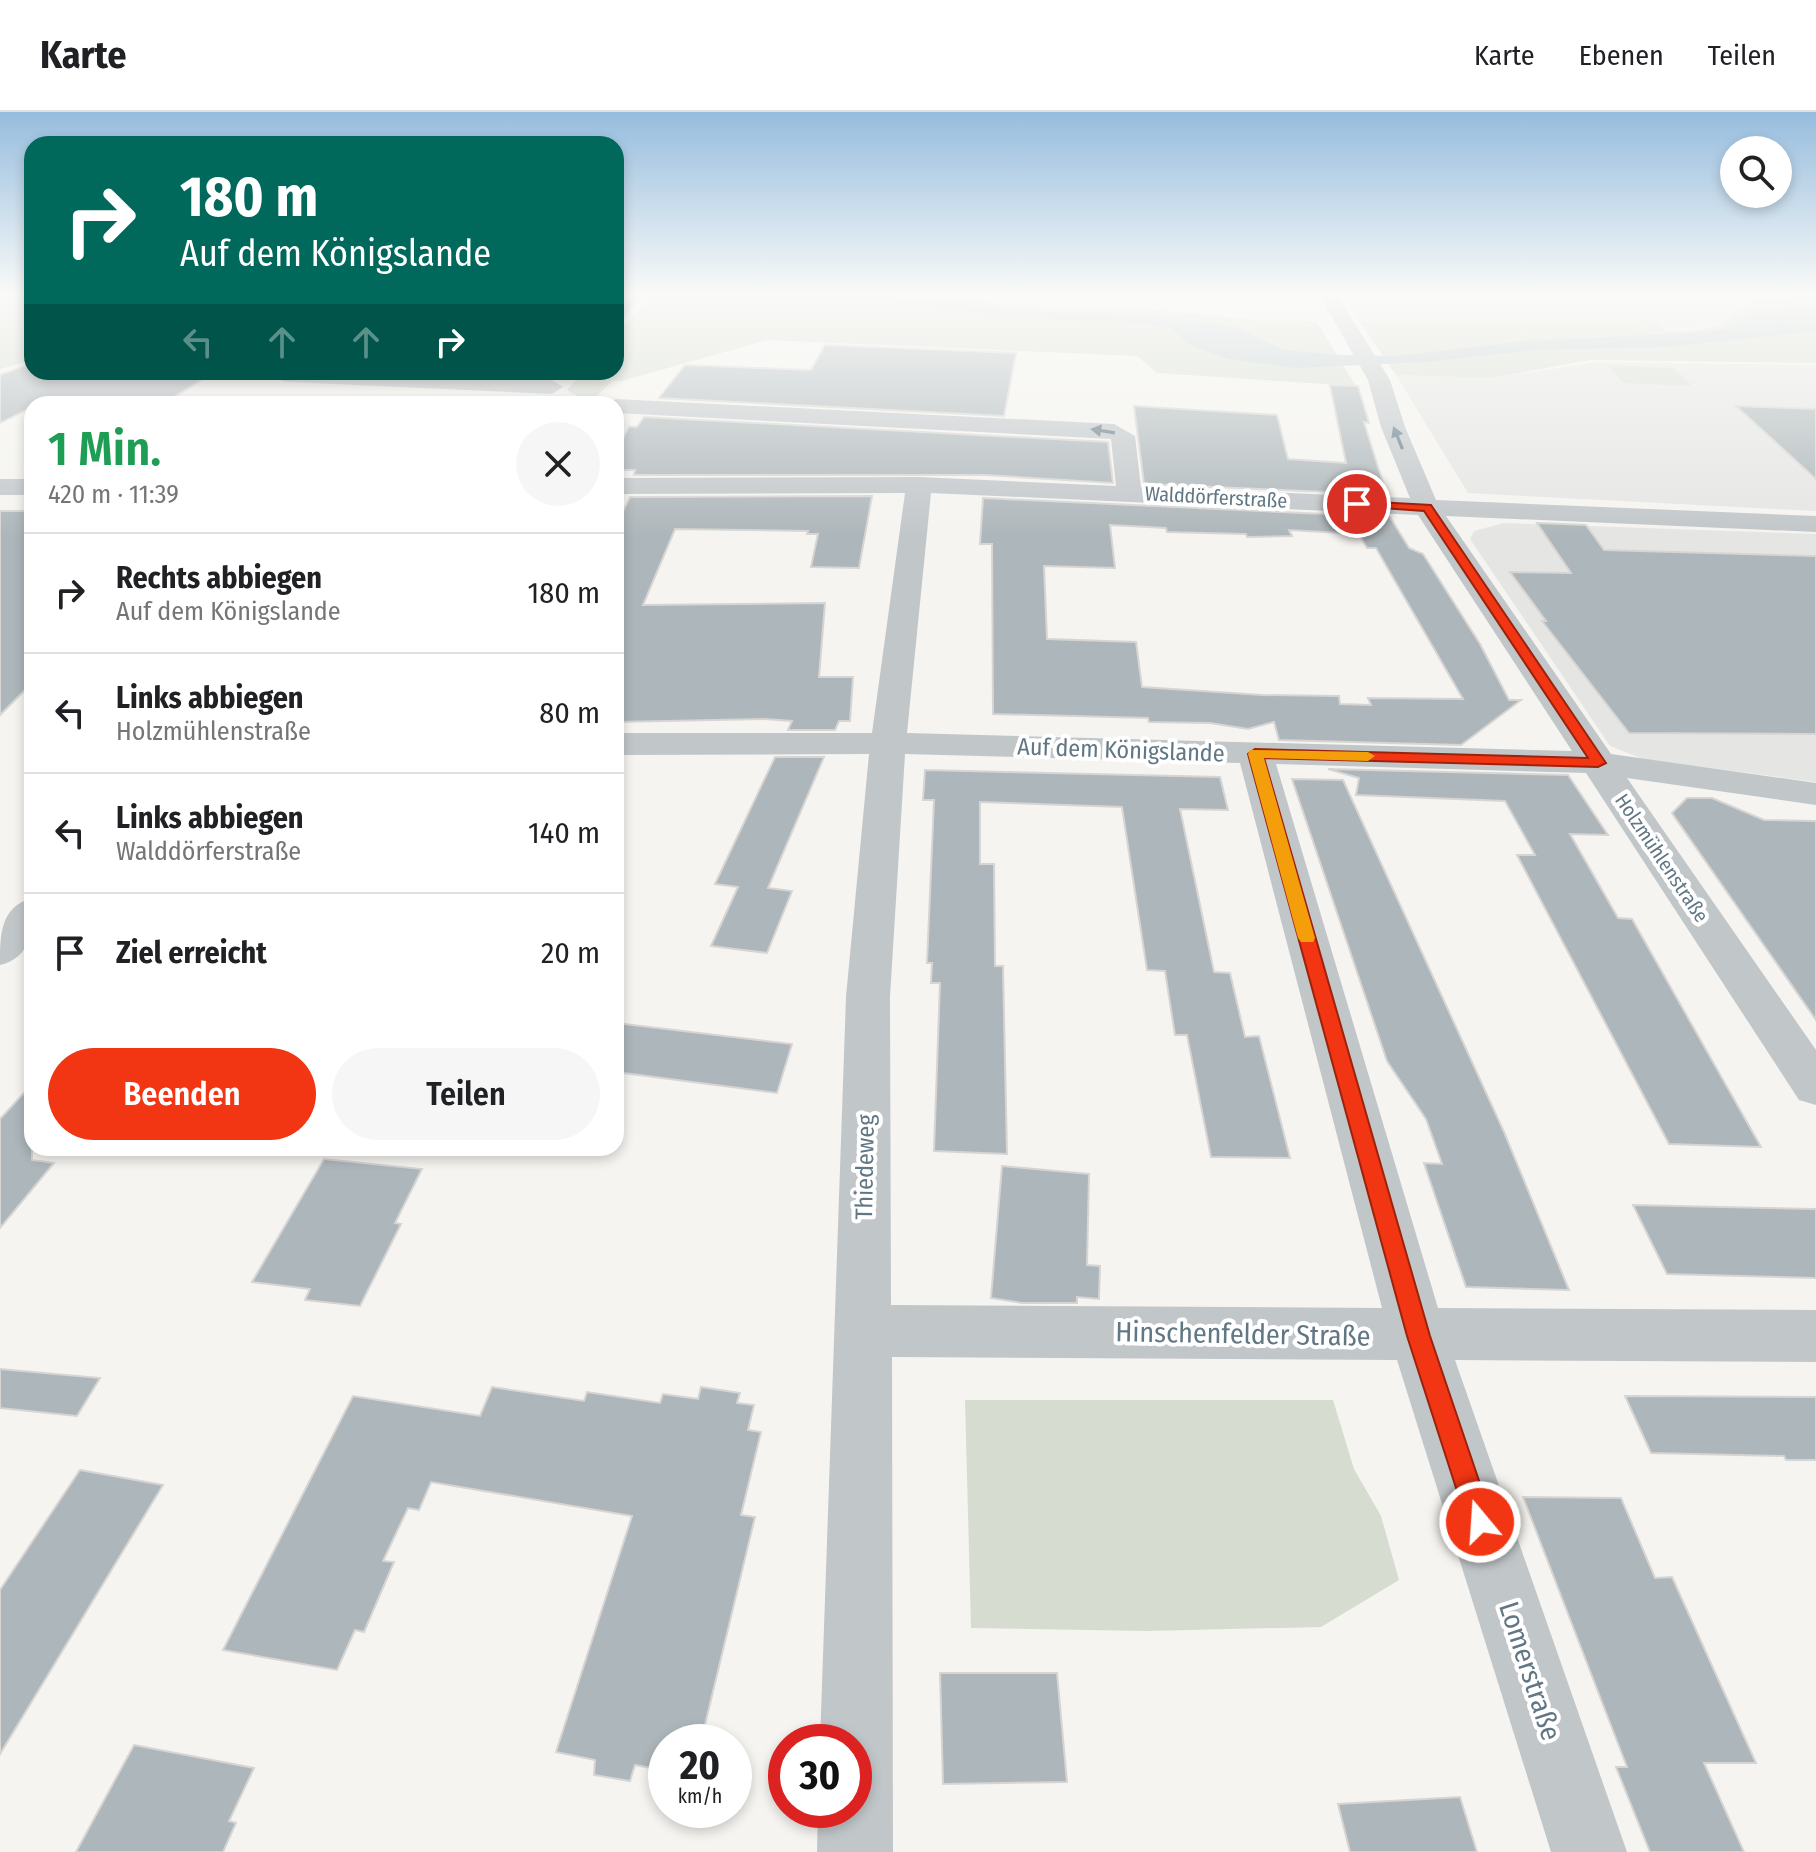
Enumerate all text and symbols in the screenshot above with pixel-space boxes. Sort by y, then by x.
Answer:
text: Karte [40,32,127,78]
text: Karte [1474,39,1535,72]
text: Ebenen [1579,39,1664,72]
text: Teilen [1708,39,1776,72]
map controls [1720,136,1792,208]
button: search [1720,136,1792,208]
text: 180 m [180,164,318,231]
icon: right [48,168,152,272]
text: Auf dem Königslande [180,232,491,276]
icon: left [176,320,220,364]
icon: ahead [260,320,304,364]
icon: ahead [344,320,388,364]
icon: right [428,320,472,364]
text: 1 Min. [48,420,161,478]
button: close [516,422,600,506]
one-way arrow [1091,424,1116,436]
one-way arrow [1392,426,1405,450]
pin [1323,470,1391,538]
text: 420 m · 11:39 [48,479,179,510]
street label: Walddörferstraße [1144,481,1288,513]
icon: arrive [1335,482,1379,526]
text: Rechts abbiegen [116,560,322,596]
icon: right [48,571,92,615]
text: 180 m [528,575,600,611]
text: Auf dem Königslande [116,596,341,627]
text: Links abbiegen [116,680,304,716]
icon: left [48,691,92,735]
text: 80 m [539,695,600,731]
text: Holzmühlenstraße [116,716,311,747]
street label: Auf dem Königslande [1017,732,1225,768]
street label: Holzmühlenstraße [1610,789,1714,927]
text: Links abbiegen [116,800,304,836]
icon: left [48,811,92,855]
text: 140 m [528,815,600,851]
text: Walddörferstraße [116,836,301,867]
icon: arrive [48,931,92,975]
text: Ziel erreicht [116,935,267,971]
text: 20 m [541,935,600,971]
button: Beenden [48,1048,316,1140]
button: Teilen [332,1048,600,1140]
street label: Thiedeweg [850,1113,880,1220]
street label: Hinschenfelder Straße [1115,1315,1371,1353]
position arrow [1438,1480,1522,1564]
street label: Lomerstraße [1492,1598,1568,1744]
speed limit sign: 30 [768,1724,872,1828]
text: 20 [680,1742,720,1790]
text: km/h [678,1784,722,1808]

